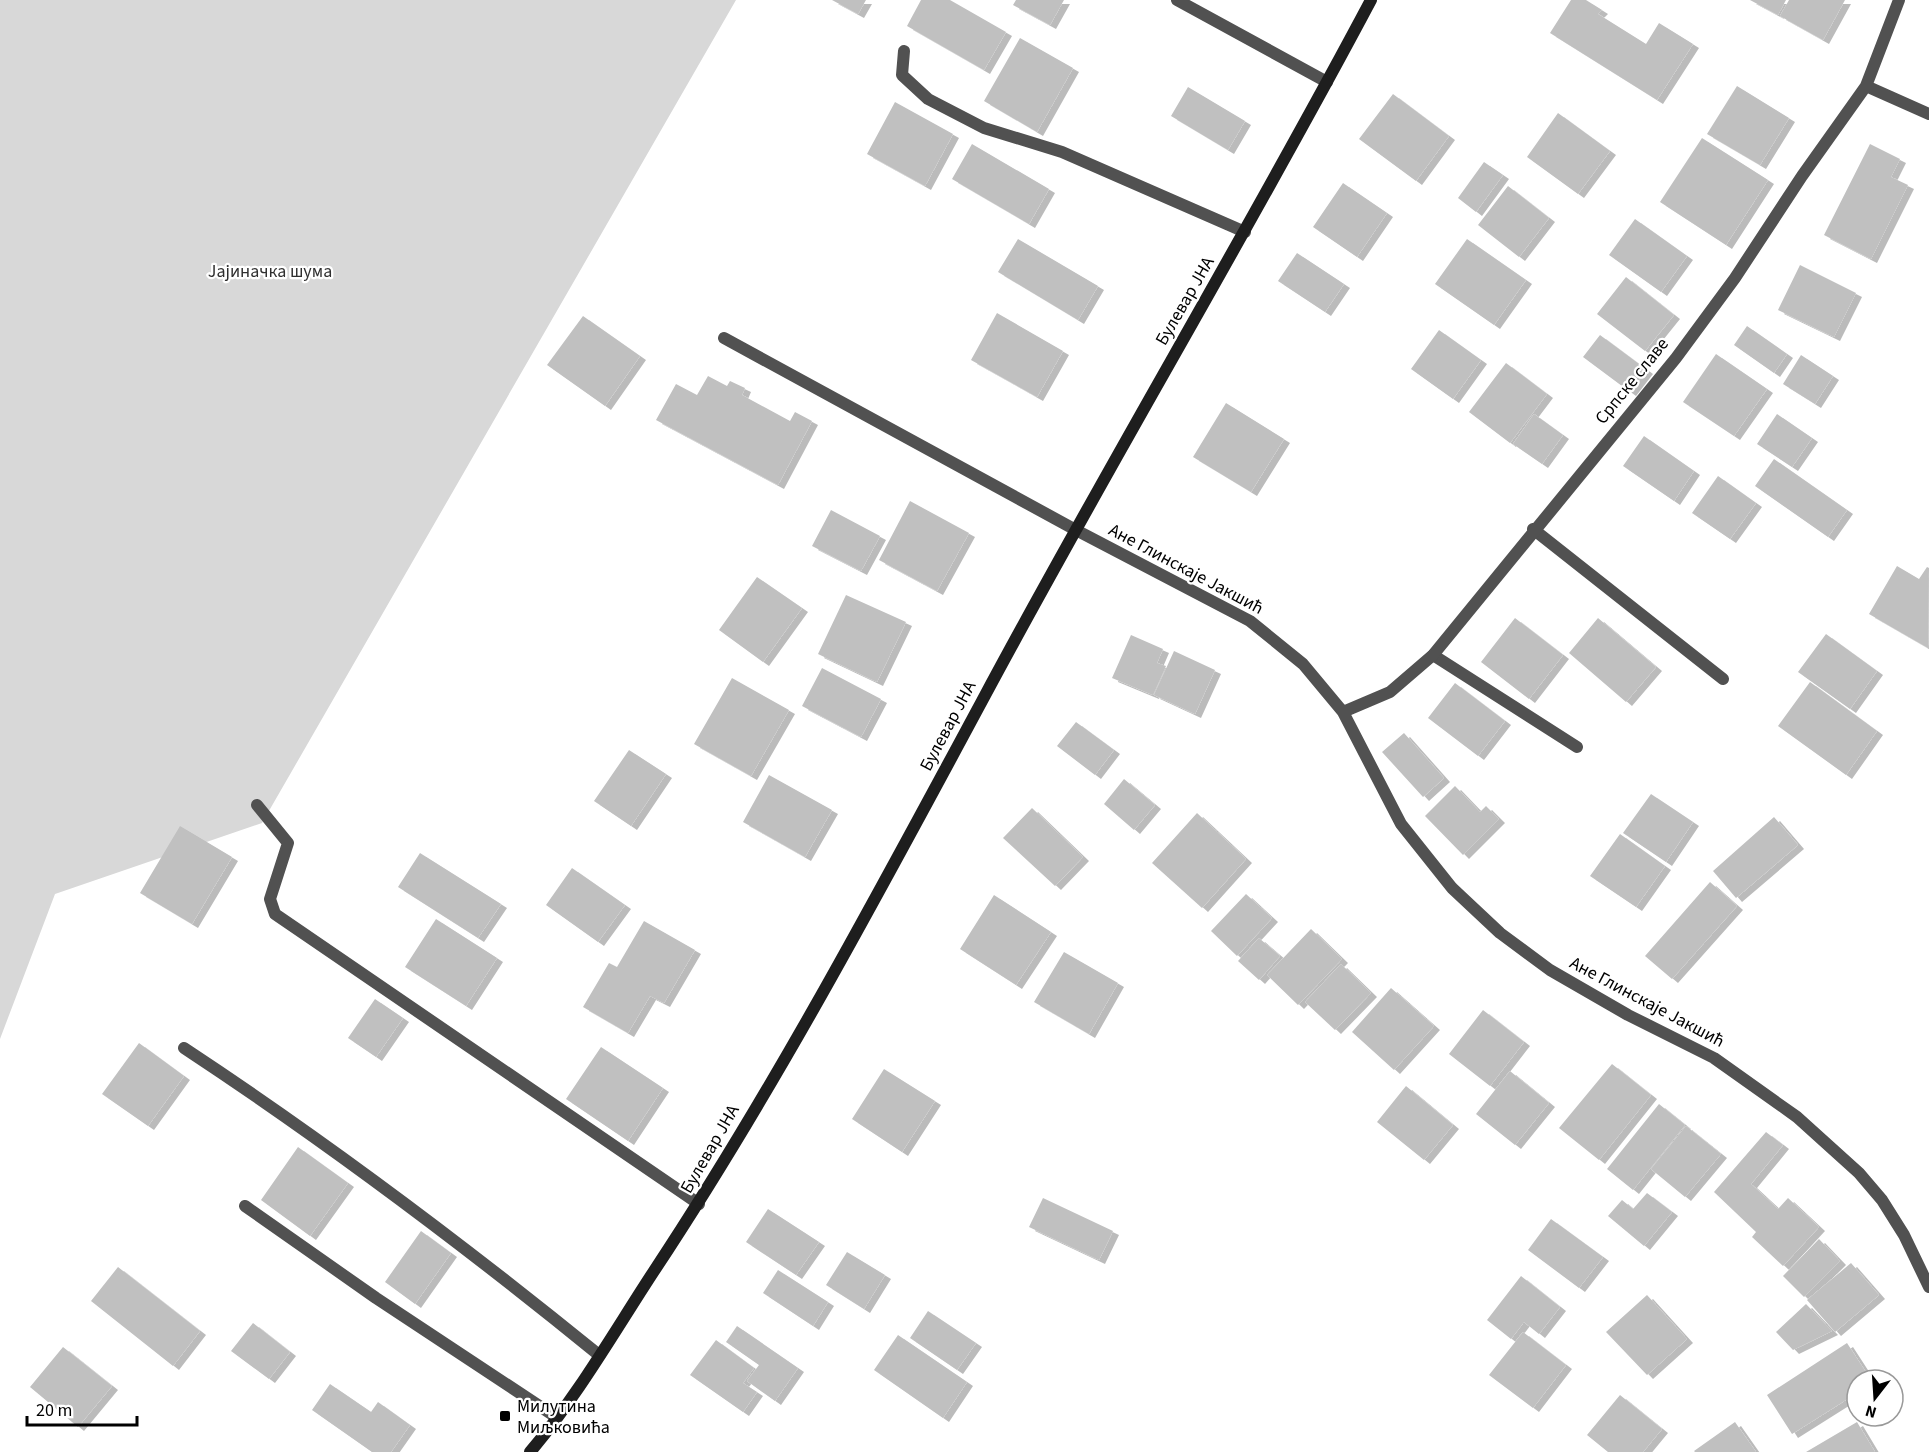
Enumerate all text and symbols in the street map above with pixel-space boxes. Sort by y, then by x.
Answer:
street label: Булевар ЈНА [1149,252,1221,350]
park label: Јајиначка шума [208,259,332,284]
street label: Српске славе [1589,332,1675,430]
street label: Ане Глинскаје Јакшић [1104,518,1268,620]
street label: Булевар ЈНА [914,676,982,776]
street label: Ане Глинскаје Јакшић [1565,951,1729,1053]
street label: Булевар ЈНА [674,1100,746,1198]
north arrow [1845,1368,1905,1428]
scale bar [27,1389,136,1427]
place label: Милутина Миљковића [517,1394,610,1440]
text: 20 m [36,1398,72,1423]
text: N [1863,1399,1879,1423]
marker: Милутина Миљковића [498,1409,512,1423]

